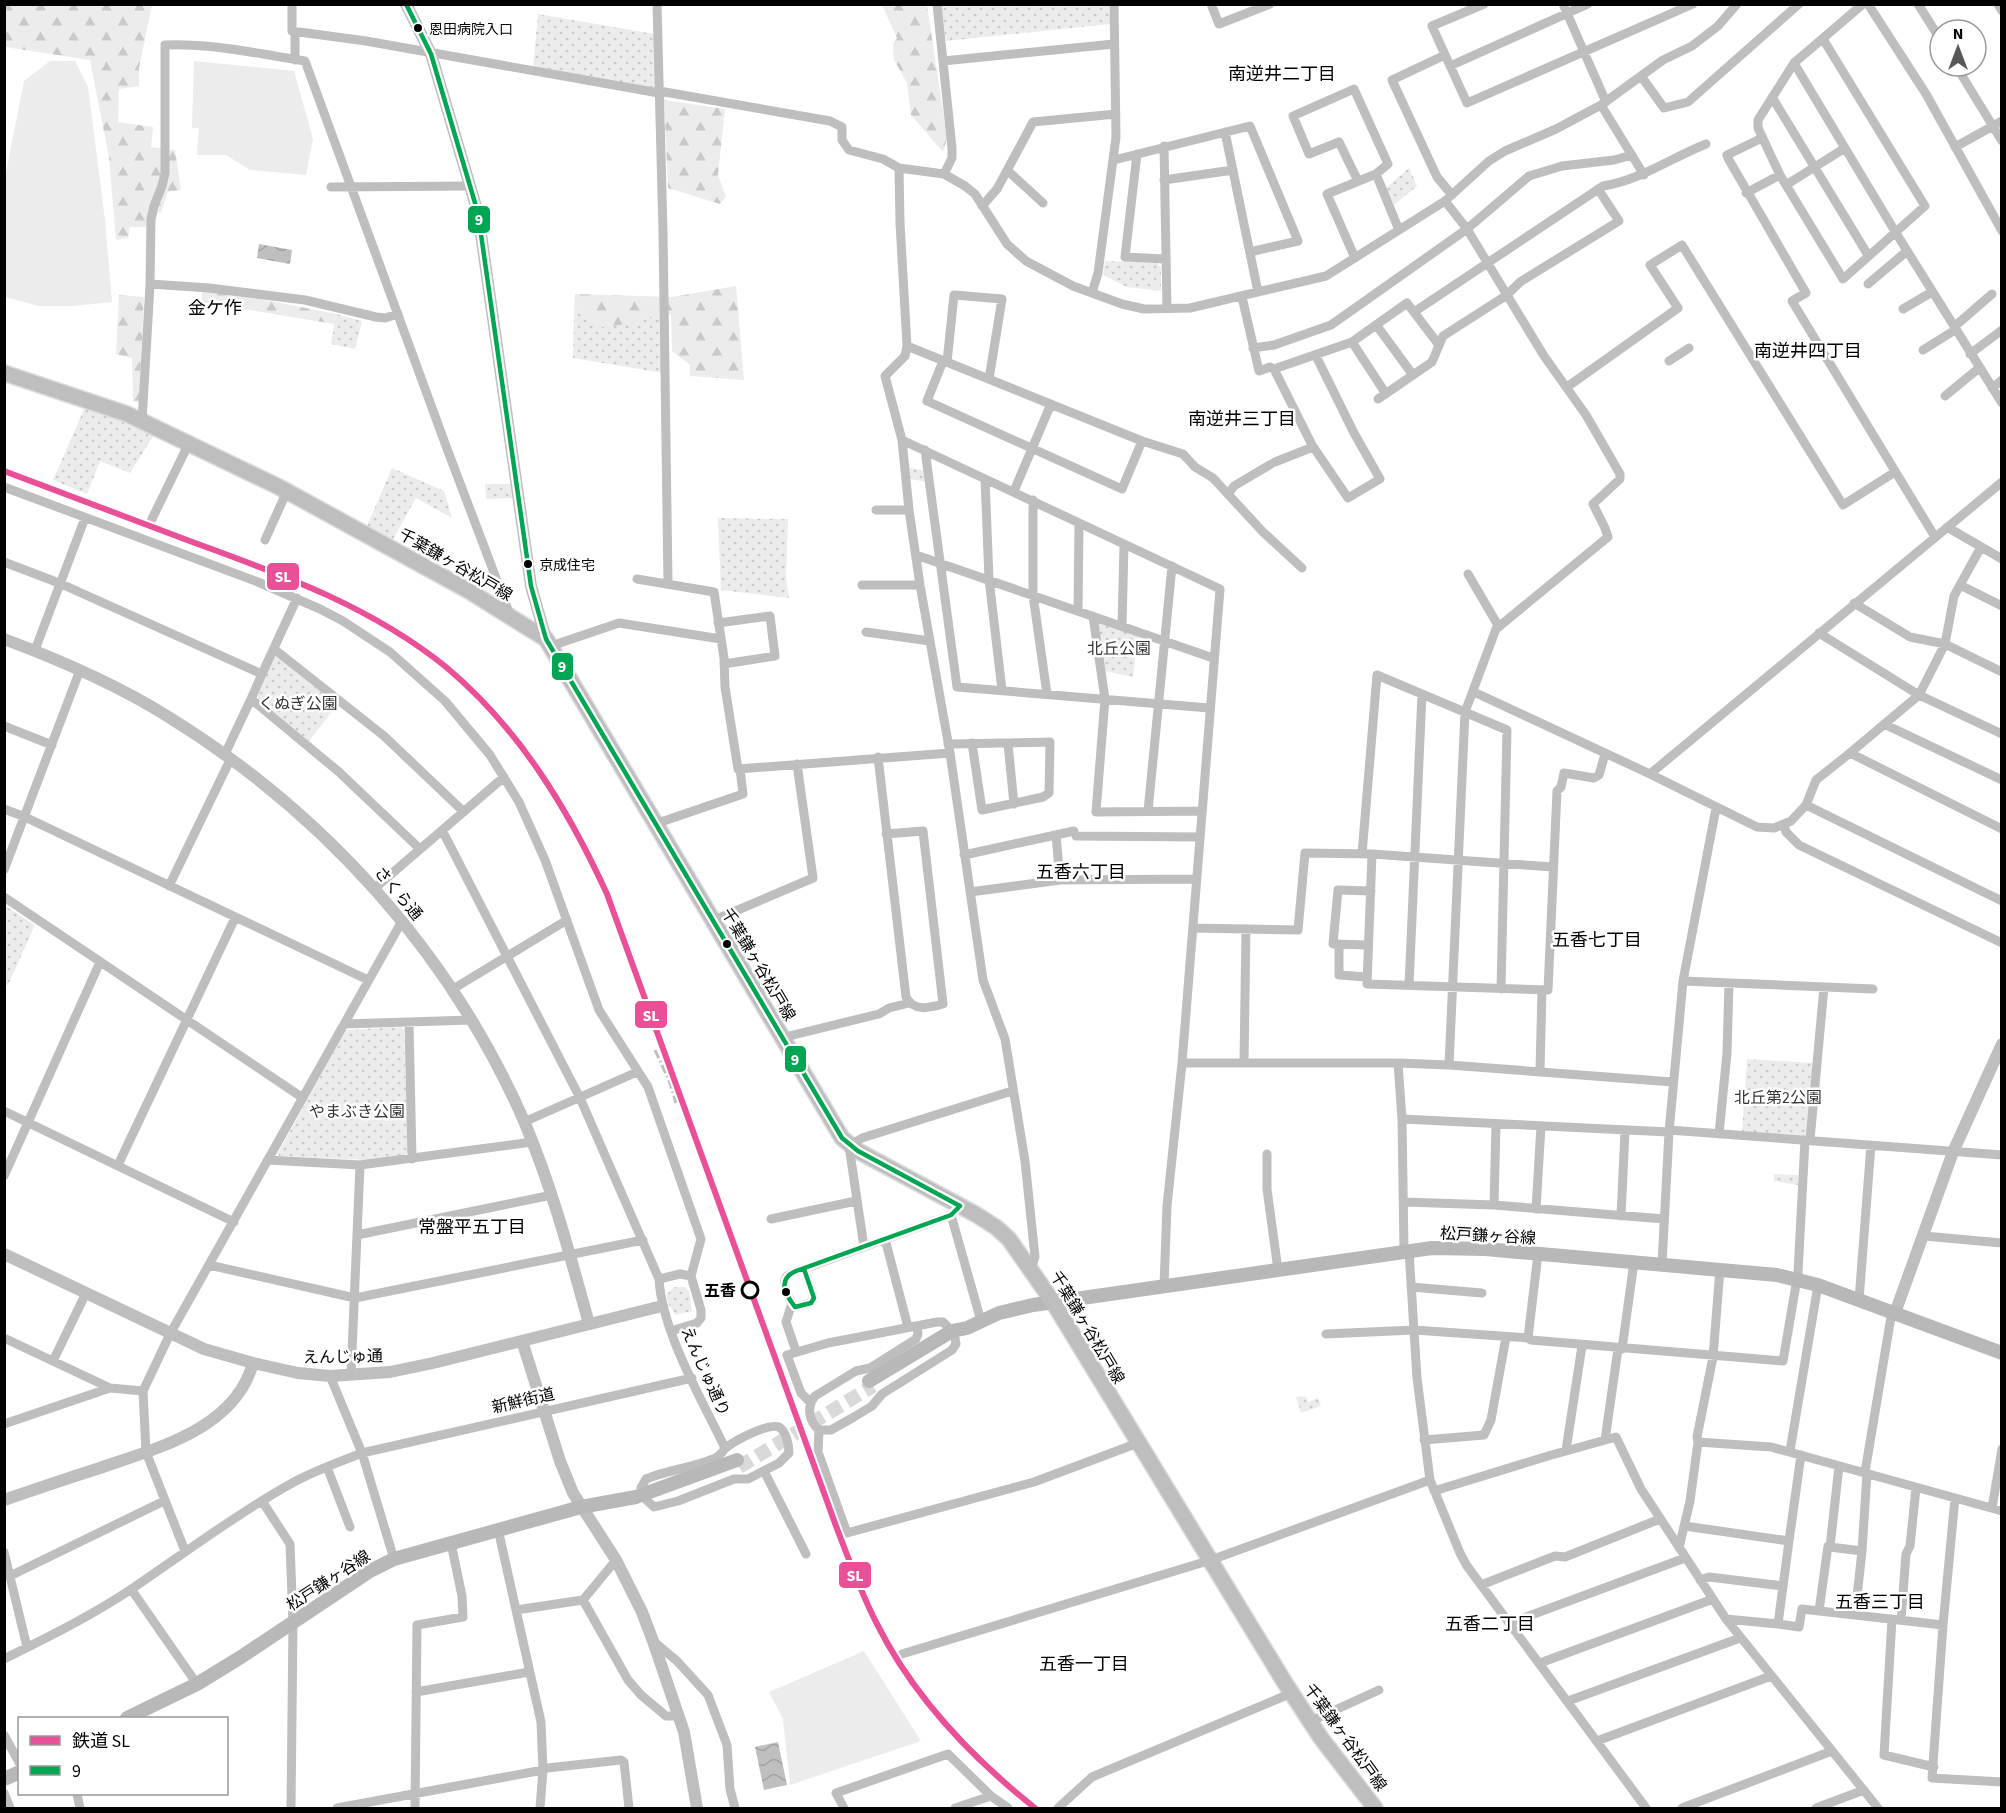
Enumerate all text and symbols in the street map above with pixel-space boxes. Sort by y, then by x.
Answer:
north arrow [1928,18,1988,78]
place label: 恩田病院入口 [429,20,513,40]
marker: 恩田病院入口 [412,22,424,34]
text: N [1953,23,1963,45]
district label: 南逆井二丁目 [1228,62,1336,87]
line badge: 9 [467,205,491,234]
text: 9 [475,209,483,231]
district label: 金ケ作 [188,296,242,321]
district label: 南逆井四丁目 [1754,339,1862,364]
district label: 南逆井三丁目 [1188,407,1296,432]
street label: 千葉鎌ヶ谷松戸線 [395,523,516,606]
place label: 京成住宅 [539,556,595,576]
marker: 京成住宅 [522,558,534,570]
line badge: SL [266,562,300,591]
text: SL [274,566,292,588]
park label: 北丘公園 [1087,638,1151,660]
line badge: 9 [551,652,574,681]
text: 9 [558,656,566,678]
park label: くぬぎ公園 [258,693,338,715]
district label: 五香六丁目 [1036,860,1126,885]
street label: さくら通 [369,862,427,925]
street label: 千葉鎌ヶ谷松戸線 [716,904,801,1025]
district label: 五香七丁目 [1552,928,1642,953]
unlabelled marker [721,938,733,950]
line badge: SL [634,1000,668,1029]
text: SL [642,1005,660,1027]
line badge: 9 [784,1045,807,1073]
text: 9 [791,1049,799,1071]
park label: 北丘第2公園 [1734,1087,1822,1109]
park label: やまぶき公園 [309,1101,405,1123]
district label: 常盤平五丁目 [418,1215,526,1240]
street label: 松戸鎌ヶ谷線 [1439,1223,1536,1249]
street label: 千葉鎌ヶ谷松戸線 [1045,1267,1130,1388]
place label: 五香 [704,1280,736,1302]
marker: 五香 [741,1281,759,1299]
unlabelled marker [780,1286,792,1298]
street label: えんじゅ通り [676,1323,735,1420]
street label: えんじゅ通 [303,1345,383,1369]
street label: 新鮮街道 [490,1383,557,1419]
street label: 松戸鎌ヶ谷線 [282,1545,375,1616]
line badge: SL [838,1561,872,1589]
text: SL [846,1565,864,1587]
district label: 五香三丁目 [1835,1590,1925,1615]
district label: 五香二丁目 [1445,1612,1535,1637]
district label: 五香一丁目 [1039,1652,1129,1677]
street label: 千葉鎌ヶ谷松戸線 [1299,1679,1392,1796]
legend [18,1717,228,1795]
text: 鉄道 SL [72,1729,130,1754]
text: 9 [72,1759,81,1784]

